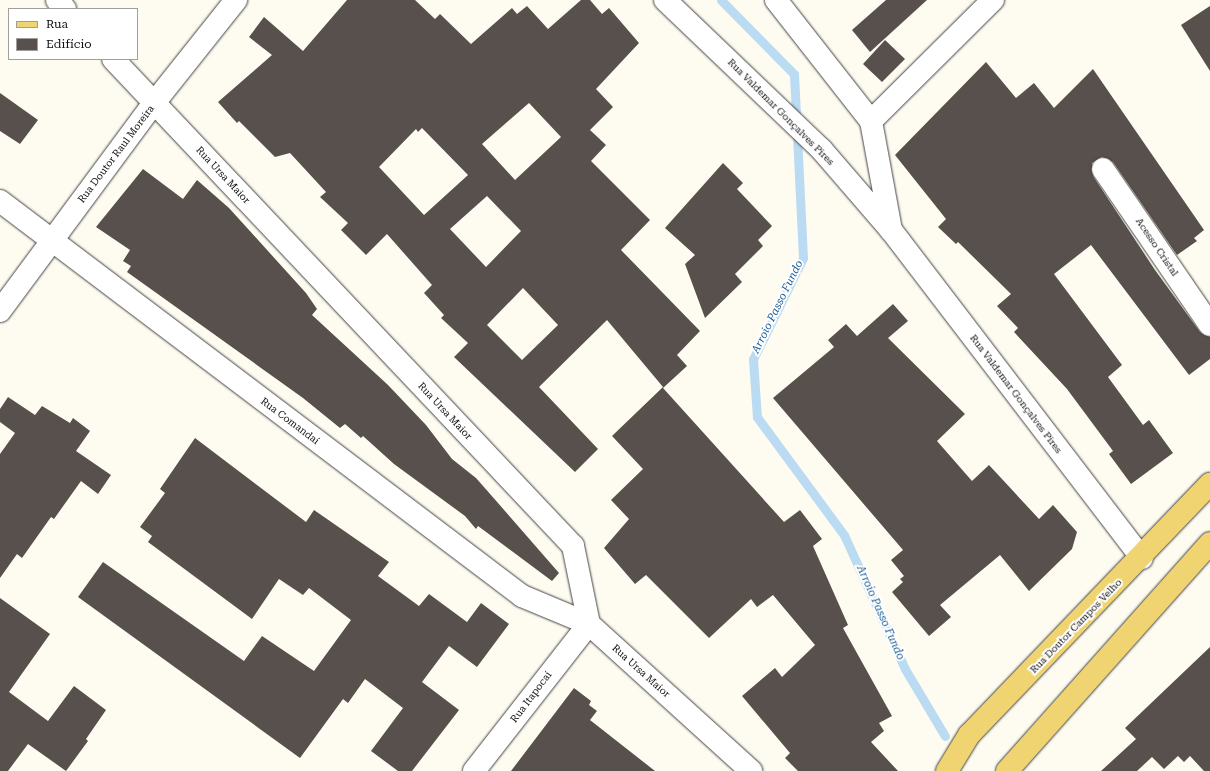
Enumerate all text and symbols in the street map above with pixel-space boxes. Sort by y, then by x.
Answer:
legend [8,8,138,60]
text: Rua [46,17,68,31]
text: Edifício [46,37,92,51]
street label: Rua Valdemar Gonçalves Pires [725,56,837,168]
street label: Rua Doutor Raul Moreira [75,103,157,205]
street label: Rua Ursa Maior [193,144,253,206]
street label: Acesso Cristal [1133,216,1181,278]
water label: Arroio Passo Fundo [750,258,806,356]
street label: Rua Valdemar Gonçalves Pires [967,332,1065,456]
street label: Rua Ursa Maior [415,380,475,442]
street label: Rua Comandaí [258,395,322,447]
water label: Arroio Passo Fundo [853,564,907,662]
street label: Rua Doutor Campos Velho [1028,576,1124,676]
street label: Rua Ursa Maior [610,642,672,700]
street label: Rua Itapocaí [508,669,554,725]

